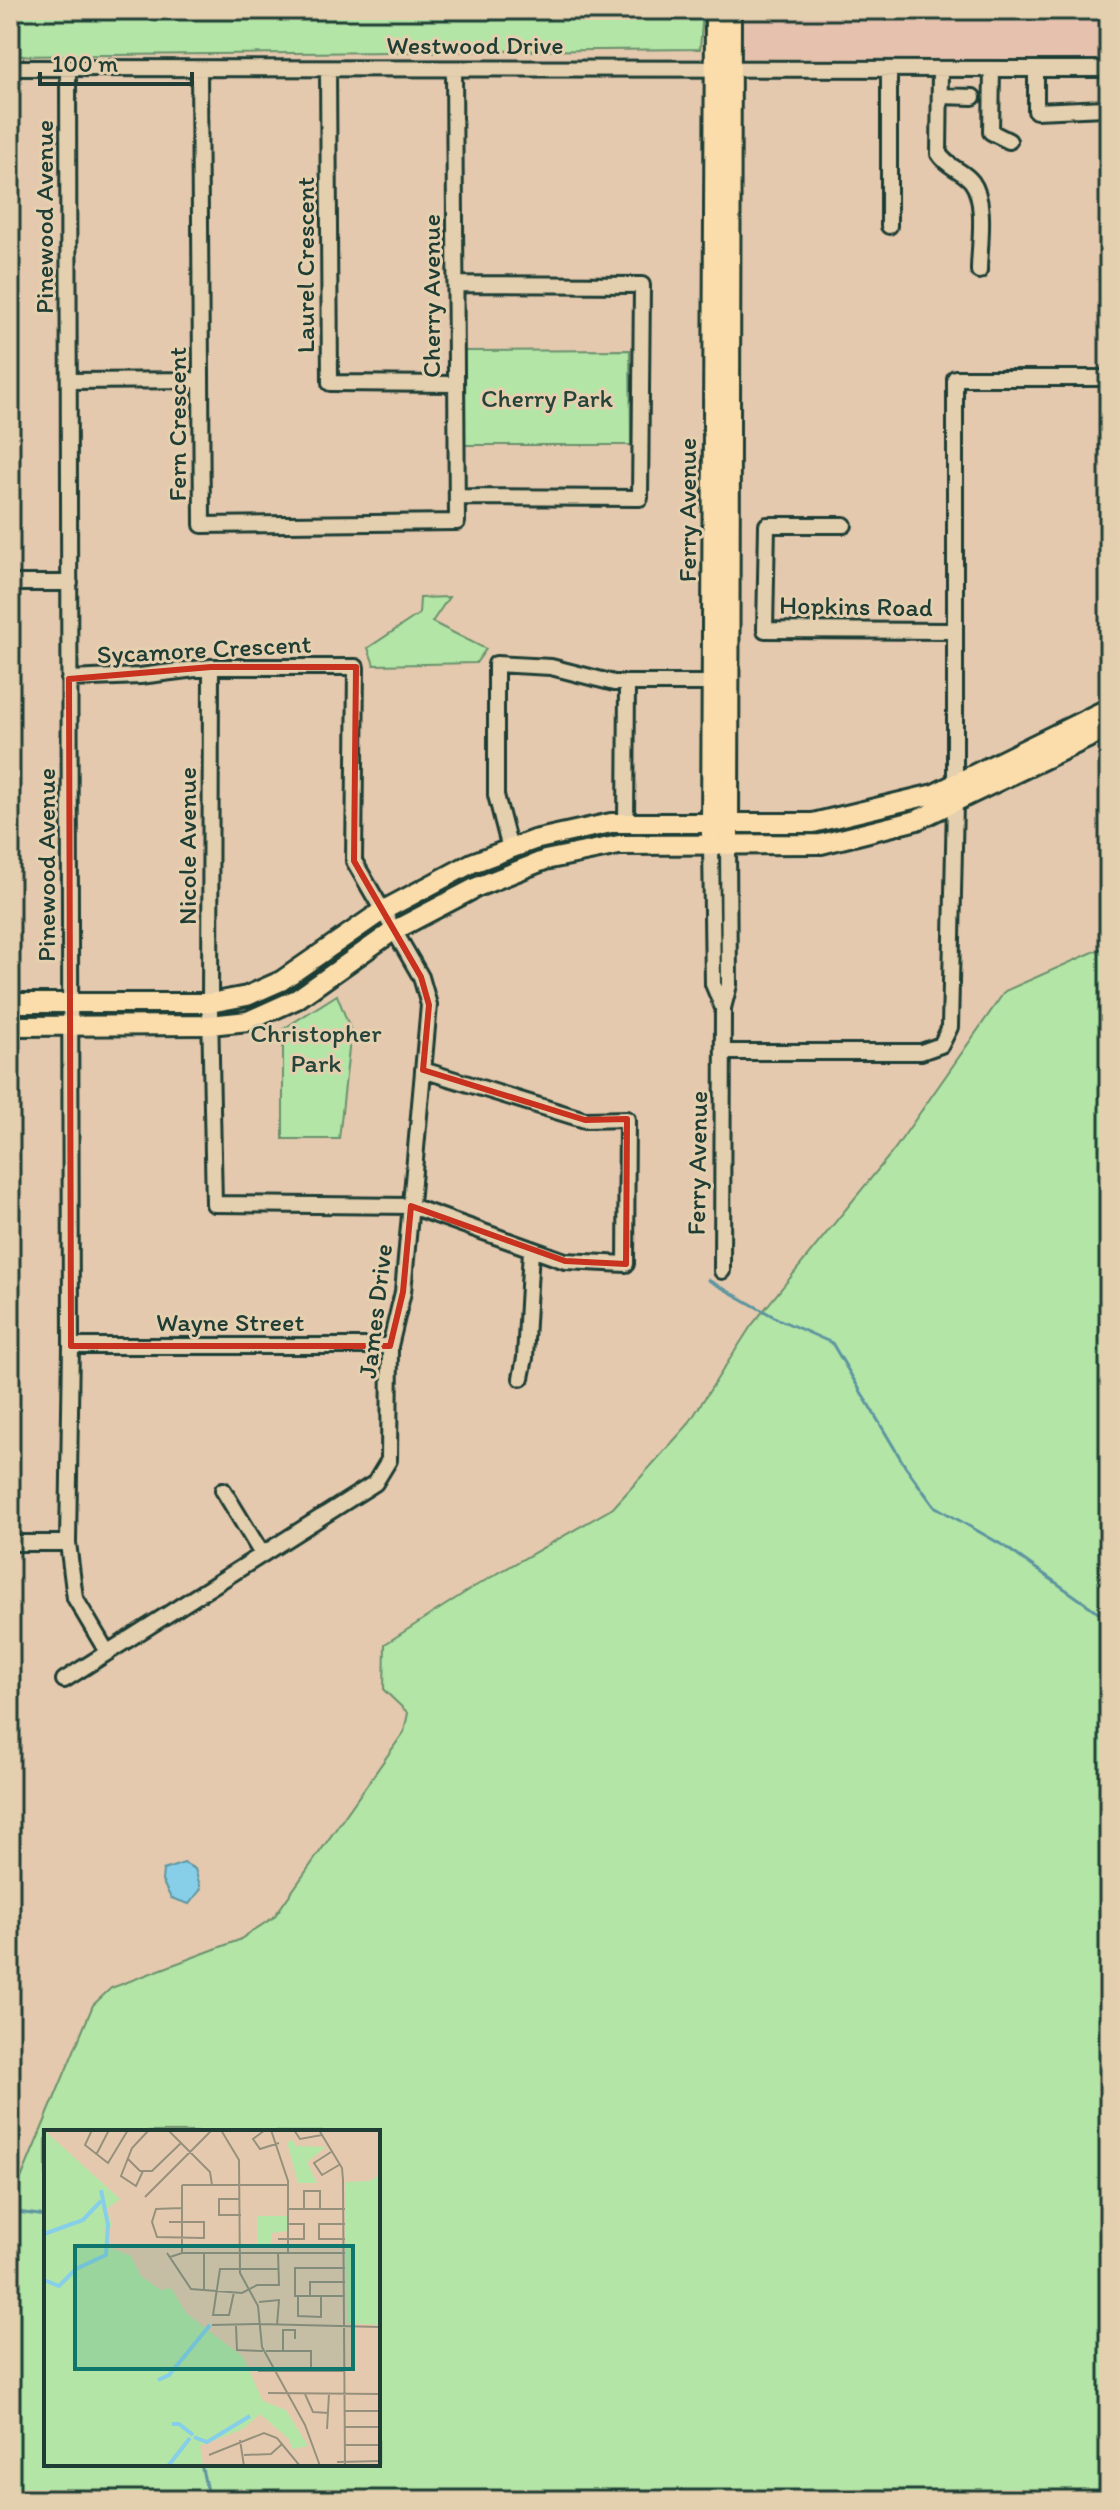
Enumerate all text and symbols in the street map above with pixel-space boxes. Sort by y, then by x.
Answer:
street label: Westwood Drive [386,29,564,61]
scale bar [40,36,192,86]
text: 100 m [52,49,118,78]
street label: Pinewood Avenue [28,120,60,314]
street label: Laurel Crescent [289,176,321,353]
street label: Cherry Avenue [415,214,447,378]
street label: Fern Crescent [161,346,193,501]
park label: Cherry Park [481,382,614,414]
street label: Ferry Avenue [671,438,703,582]
street label: Hopkins Road [779,589,933,623]
street label: Sycamore Crescent [96,627,312,671]
street label: Nicole Avenue [171,767,203,925]
street label: Pinewood Avenue [30,768,62,962]
park label: Christopher Park [250,1017,382,1079]
street label: Ferry Avenue [680,1090,714,1236]
street label: James Drive [351,1242,399,1380]
street label: Wayne Street [156,1306,304,1338]
inset map [44,2130,380,2466]

